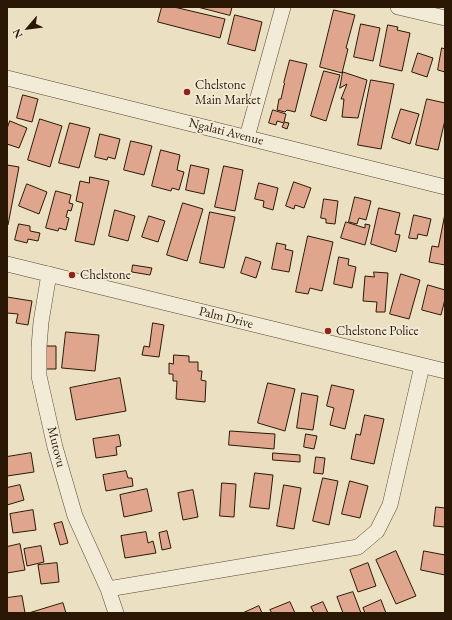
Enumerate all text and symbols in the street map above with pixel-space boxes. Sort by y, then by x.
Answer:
north arrow [8,8,48,48]
text: N [9,26,26,41]
place label: Chelstone Main Market [195,77,261,108]
marker: Chelstone Main Market [182,87,192,97]
street label: Ngalati Avenue [187,115,265,149]
place label: Chelstone [80,267,131,283]
marker: Chelstone [67,270,77,280]
street label: Palm Drive [197,304,255,332]
place label: Chelstone Police [336,323,419,339]
marker: Chelstone Police [323,326,333,336]
street label: Mutovu [43,425,69,469]

